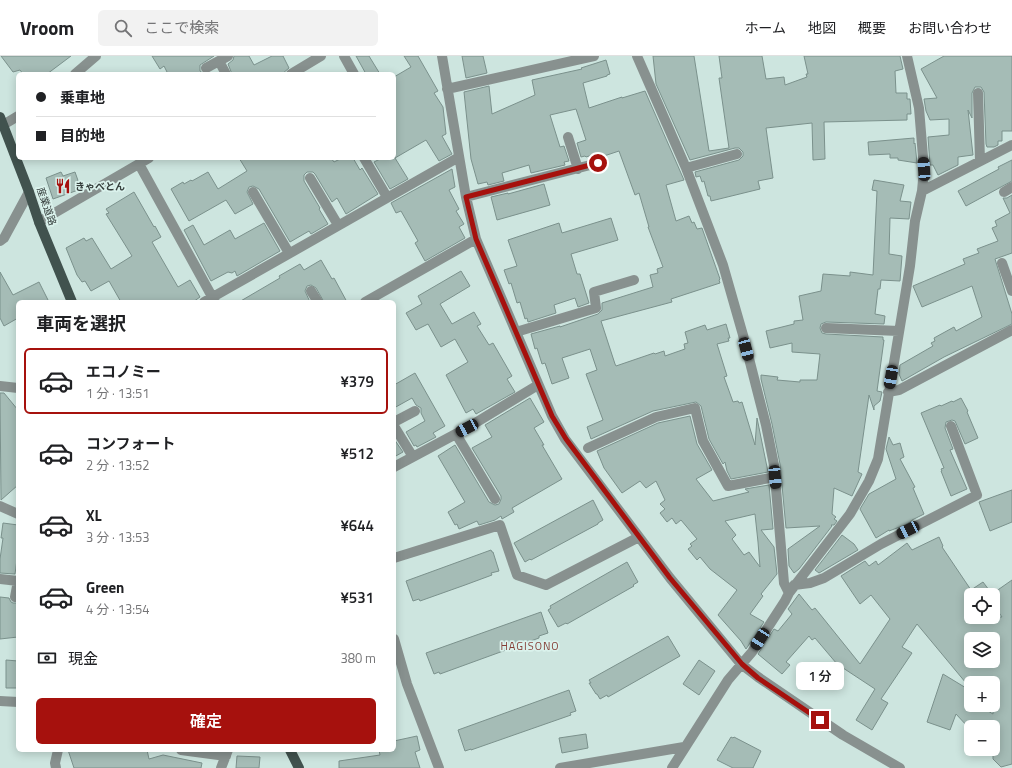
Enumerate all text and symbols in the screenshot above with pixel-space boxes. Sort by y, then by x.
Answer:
search box [98,10,378,46]
text: Vroom [20,13,74,42]
text: ここで検索 [144,16,219,39]
icon: search [112,17,134,39]
text: ホーム [744,17,786,38]
text: 地図 [808,17,836,38]
text: 概要 [858,17,886,38]
text: お問い合わせ [908,17,992,38]
text: 乗車地 [60,86,105,109]
text: 目的地 [60,124,105,147]
route start [589,154,607,172]
car [917,157,931,181]
restaurant icon: きゃべとん [54,177,72,195]
place label: きゃべとん [75,179,125,194]
street label: 産業道路 [33,185,60,228]
text: 車両を選択 [36,310,126,337]
car [737,336,755,362]
text: エコノミー [86,360,161,383]
icon: car [38,363,74,399]
car [883,364,899,390]
text: ¥379 [340,370,374,393]
text: 1 分 · 13:51 [86,383,150,403]
car [454,417,480,439]
text: コンフォート [86,432,176,455]
icon: car [38,435,74,471]
text: ¥512 [340,442,374,465]
text: 2 分 · 13:52 [86,455,150,475]
car [768,465,782,489]
text: XL [86,504,102,527]
icon: car [38,507,74,543]
text: ¥644 [340,514,374,537]
car [895,519,921,541]
text: 3 分 · 13:53 [86,527,150,547]
text: Green [86,576,124,599]
icon: car [38,579,74,615]
text: ¥531 [340,586,374,609]
map controls [964,588,1000,756]
button: locate [964,588,1000,624]
text: 4 分 · 13:54 [86,599,150,619]
car [748,626,772,652]
button: layers [964,632,1000,668]
district label: HAGISONO [500,638,560,654]
icon: cash [36,647,58,669]
text: 現金 [68,647,98,670]
text: 380 m [340,648,376,668]
callout: 1 分 [796,662,844,690]
text: 1 分 [808,666,832,686]
button: + [964,676,1000,712]
button: 確定 [36,698,376,744]
route end [811,711,829,729]
button: − [964,720,1000,756]

